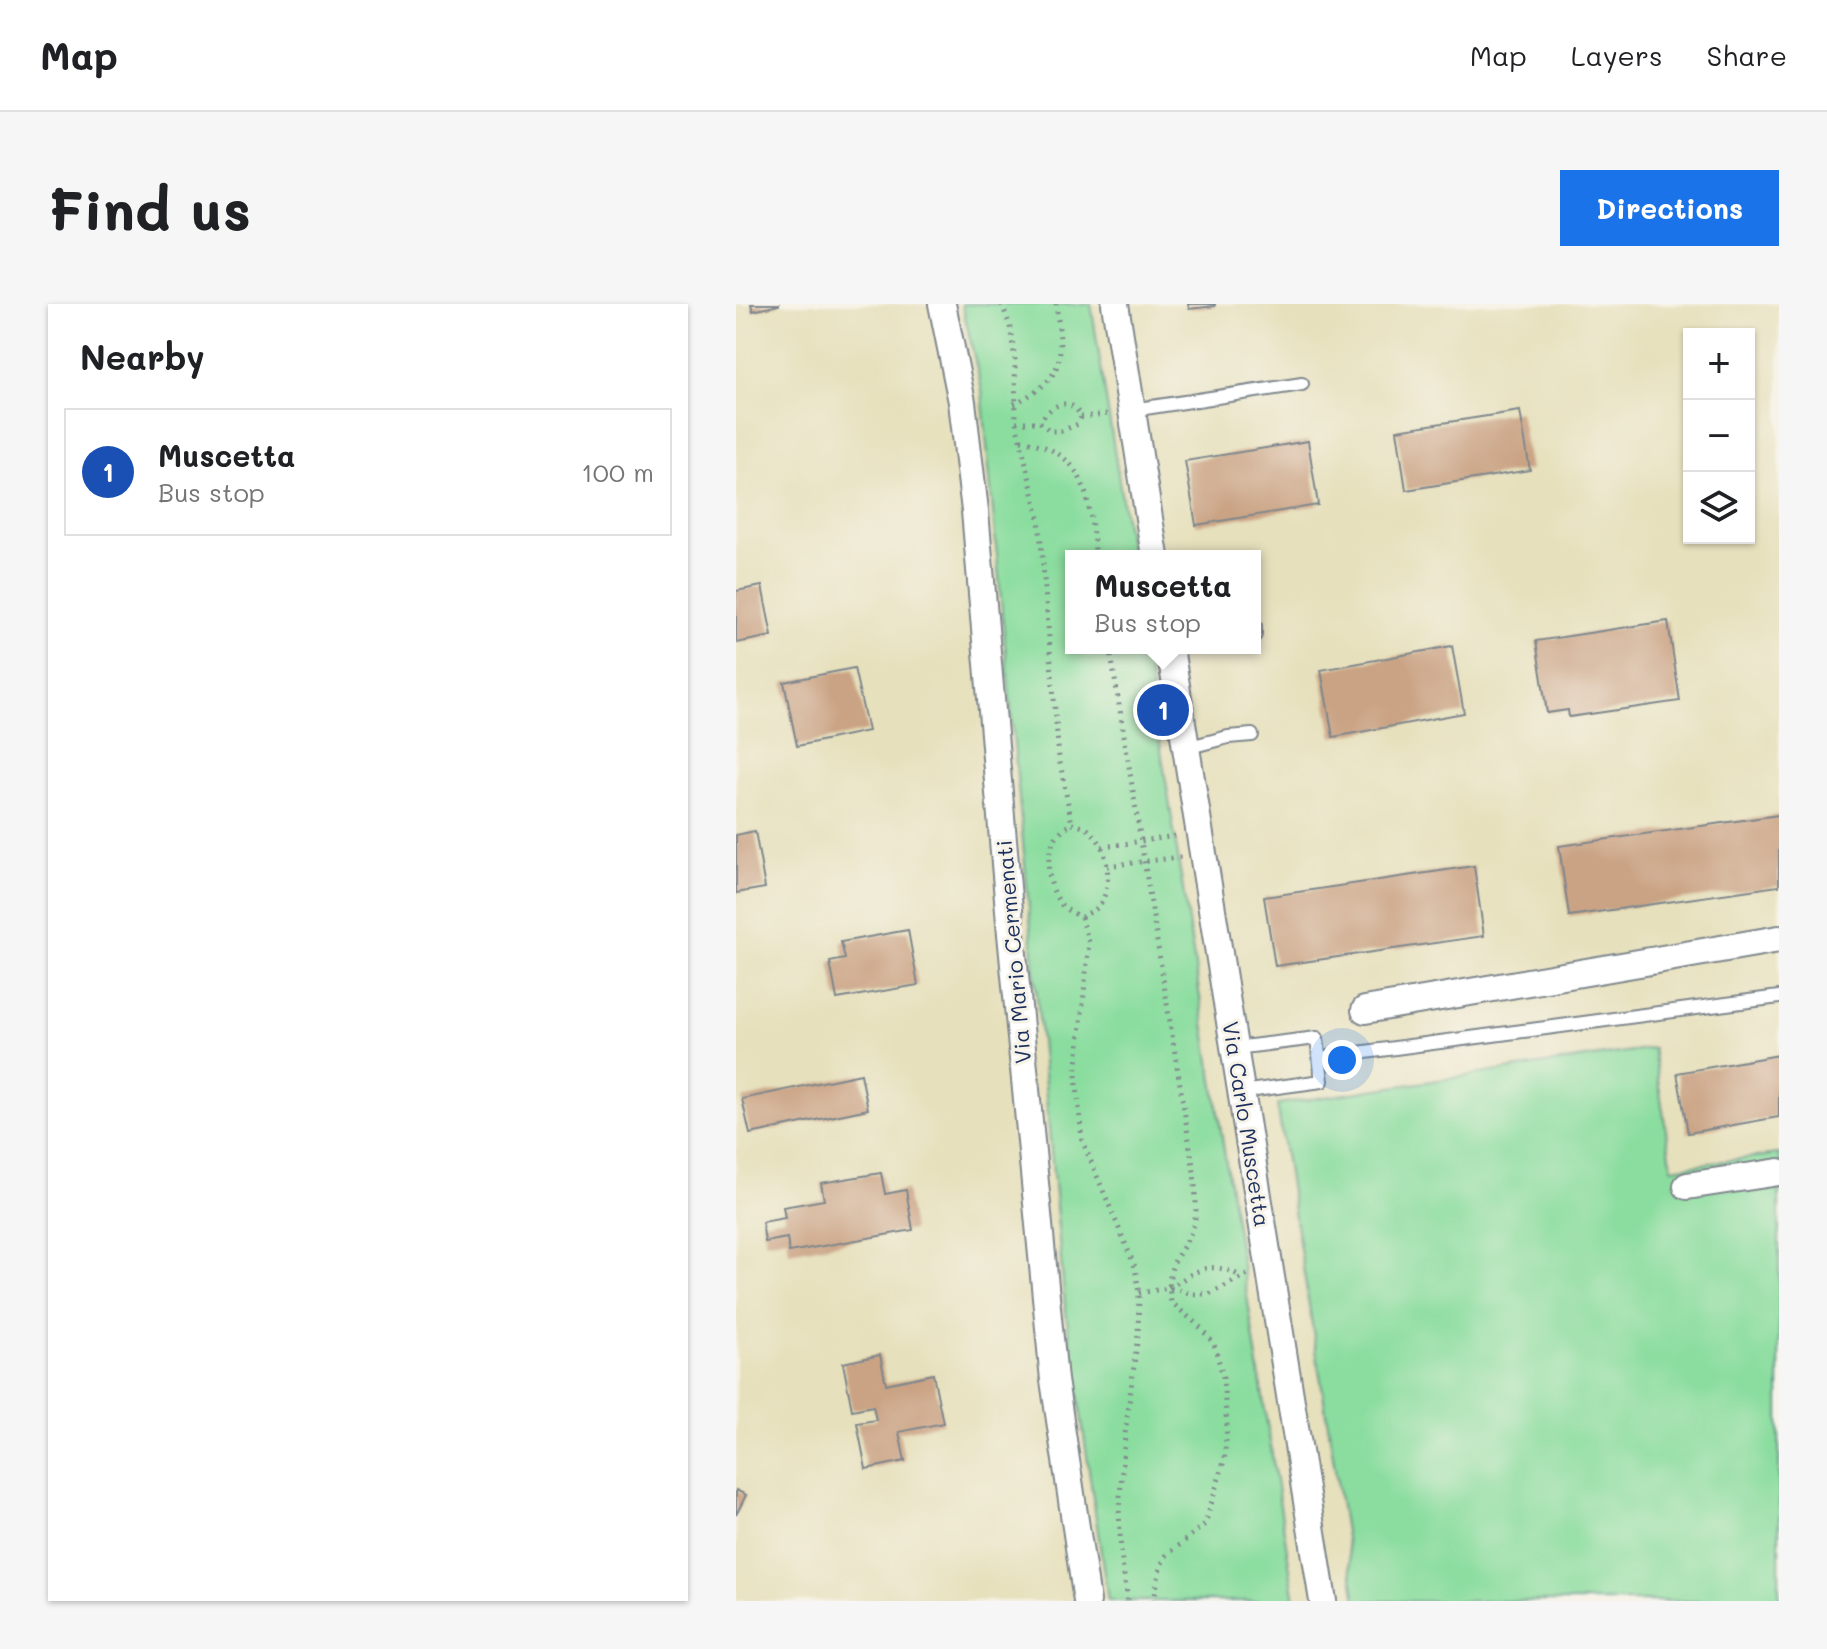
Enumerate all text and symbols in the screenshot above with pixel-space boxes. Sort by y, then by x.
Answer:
text: Map [40,30,118,80]
text: Map [1470,37,1527,73]
text: Layers [1571,37,1663,73]
text: Share [1707,37,1787,73]
button: Directions [1560,170,1779,246]
text: Find us [48,172,251,245]
map controls [1683,328,1755,544]
button: + [1683,328,1755,400]
text: Nearby [80,334,205,379]
button: − [1683,400,1755,472]
text: Muscetta [158,435,295,475]
text: 1 [102,455,114,489]
text: 100 m [581,455,654,489]
button: layers [1683,472,1755,544]
text: Bus stop [158,475,265,509]
popup [1065,550,1261,654]
text: Muscetta [1094,565,1232,605]
text: Bus stop [1094,605,1201,639]
pin: 1 [1137,680,1189,740]
street label: Via Mario Cermenati [989,839,1037,1065]
street label: Via Carlo Muscetta [1216,1019,1278,1229]
your location [1322,1040,1362,1080]

